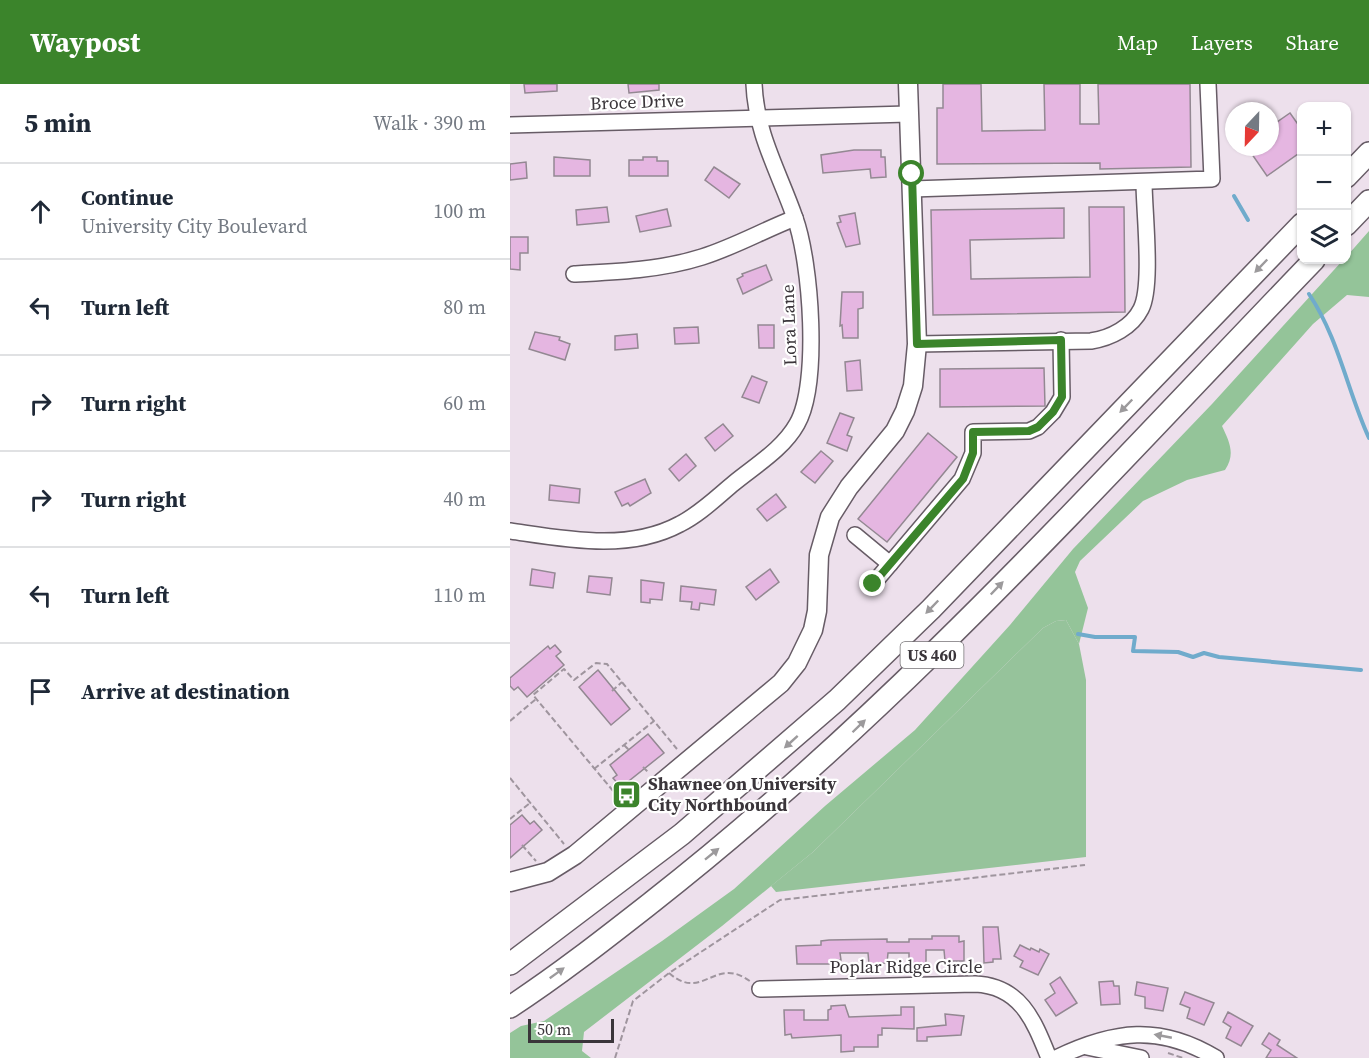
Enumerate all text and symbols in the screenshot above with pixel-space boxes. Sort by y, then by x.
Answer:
text: Waypost [30,23,140,61]
text: Map [1117,28,1158,57]
text: Layers [1191,28,1253,57]
text: Share [1286,28,1339,57]
street label: Broce Drive [589,87,684,116]
north arrow [1225,102,1279,156]
map controls [1297,102,1351,264]
button: + [1297,102,1351,156]
text: 5 min [24,105,91,141]
text: Walk · 390 m [373,109,486,137]
button: − [1297,156,1351,210]
route start [898,160,924,186]
text: Continue [81,182,174,212]
icon: ahead [24,195,57,228]
text: 100 m [433,197,486,225]
button: layers [1297,210,1351,264]
text: University City Boulevard [81,212,307,240]
one-way arrow [1254,259,1268,274]
street label: Lora Lane [775,284,802,366]
icon: left [24,291,57,324]
text: Turn left [81,292,169,322]
text: 80 m [443,293,486,321]
icon: right [24,387,57,420]
text: Turn right [81,388,186,418]
text: 60 m [443,389,486,417]
one-way arrow [1119,399,1133,413]
icon: right [24,483,57,516]
text: Turn right [81,484,186,514]
text: 40 m [443,485,486,513]
route end [859,570,885,596]
icon: left [24,579,57,612]
text: Turn left [81,580,169,610]
text: 110 m [433,581,486,609]
one-way arrow [990,581,1004,596]
one-way arrow [925,600,939,615]
road number: US 460 [900,642,964,668]
icon: arrive [24,675,57,708]
text: Arrive at destination [81,676,290,706]
one-way arrow [851,719,865,733]
one-way arrow [784,735,799,748]
place label: Shawnee on University City Northbound [648,771,837,817]
bus stop icon: Shawnee on University City Northbound [611,778,643,810]
one-way arrow [704,848,719,861]
street label: Poplar Ridge Circle [829,954,983,979]
one-way arrow [549,967,565,979]
scale bar [528,1016,614,1044]
text: 50 m [537,1018,571,1040]
one-way arrow [1153,1031,1172,1040]

